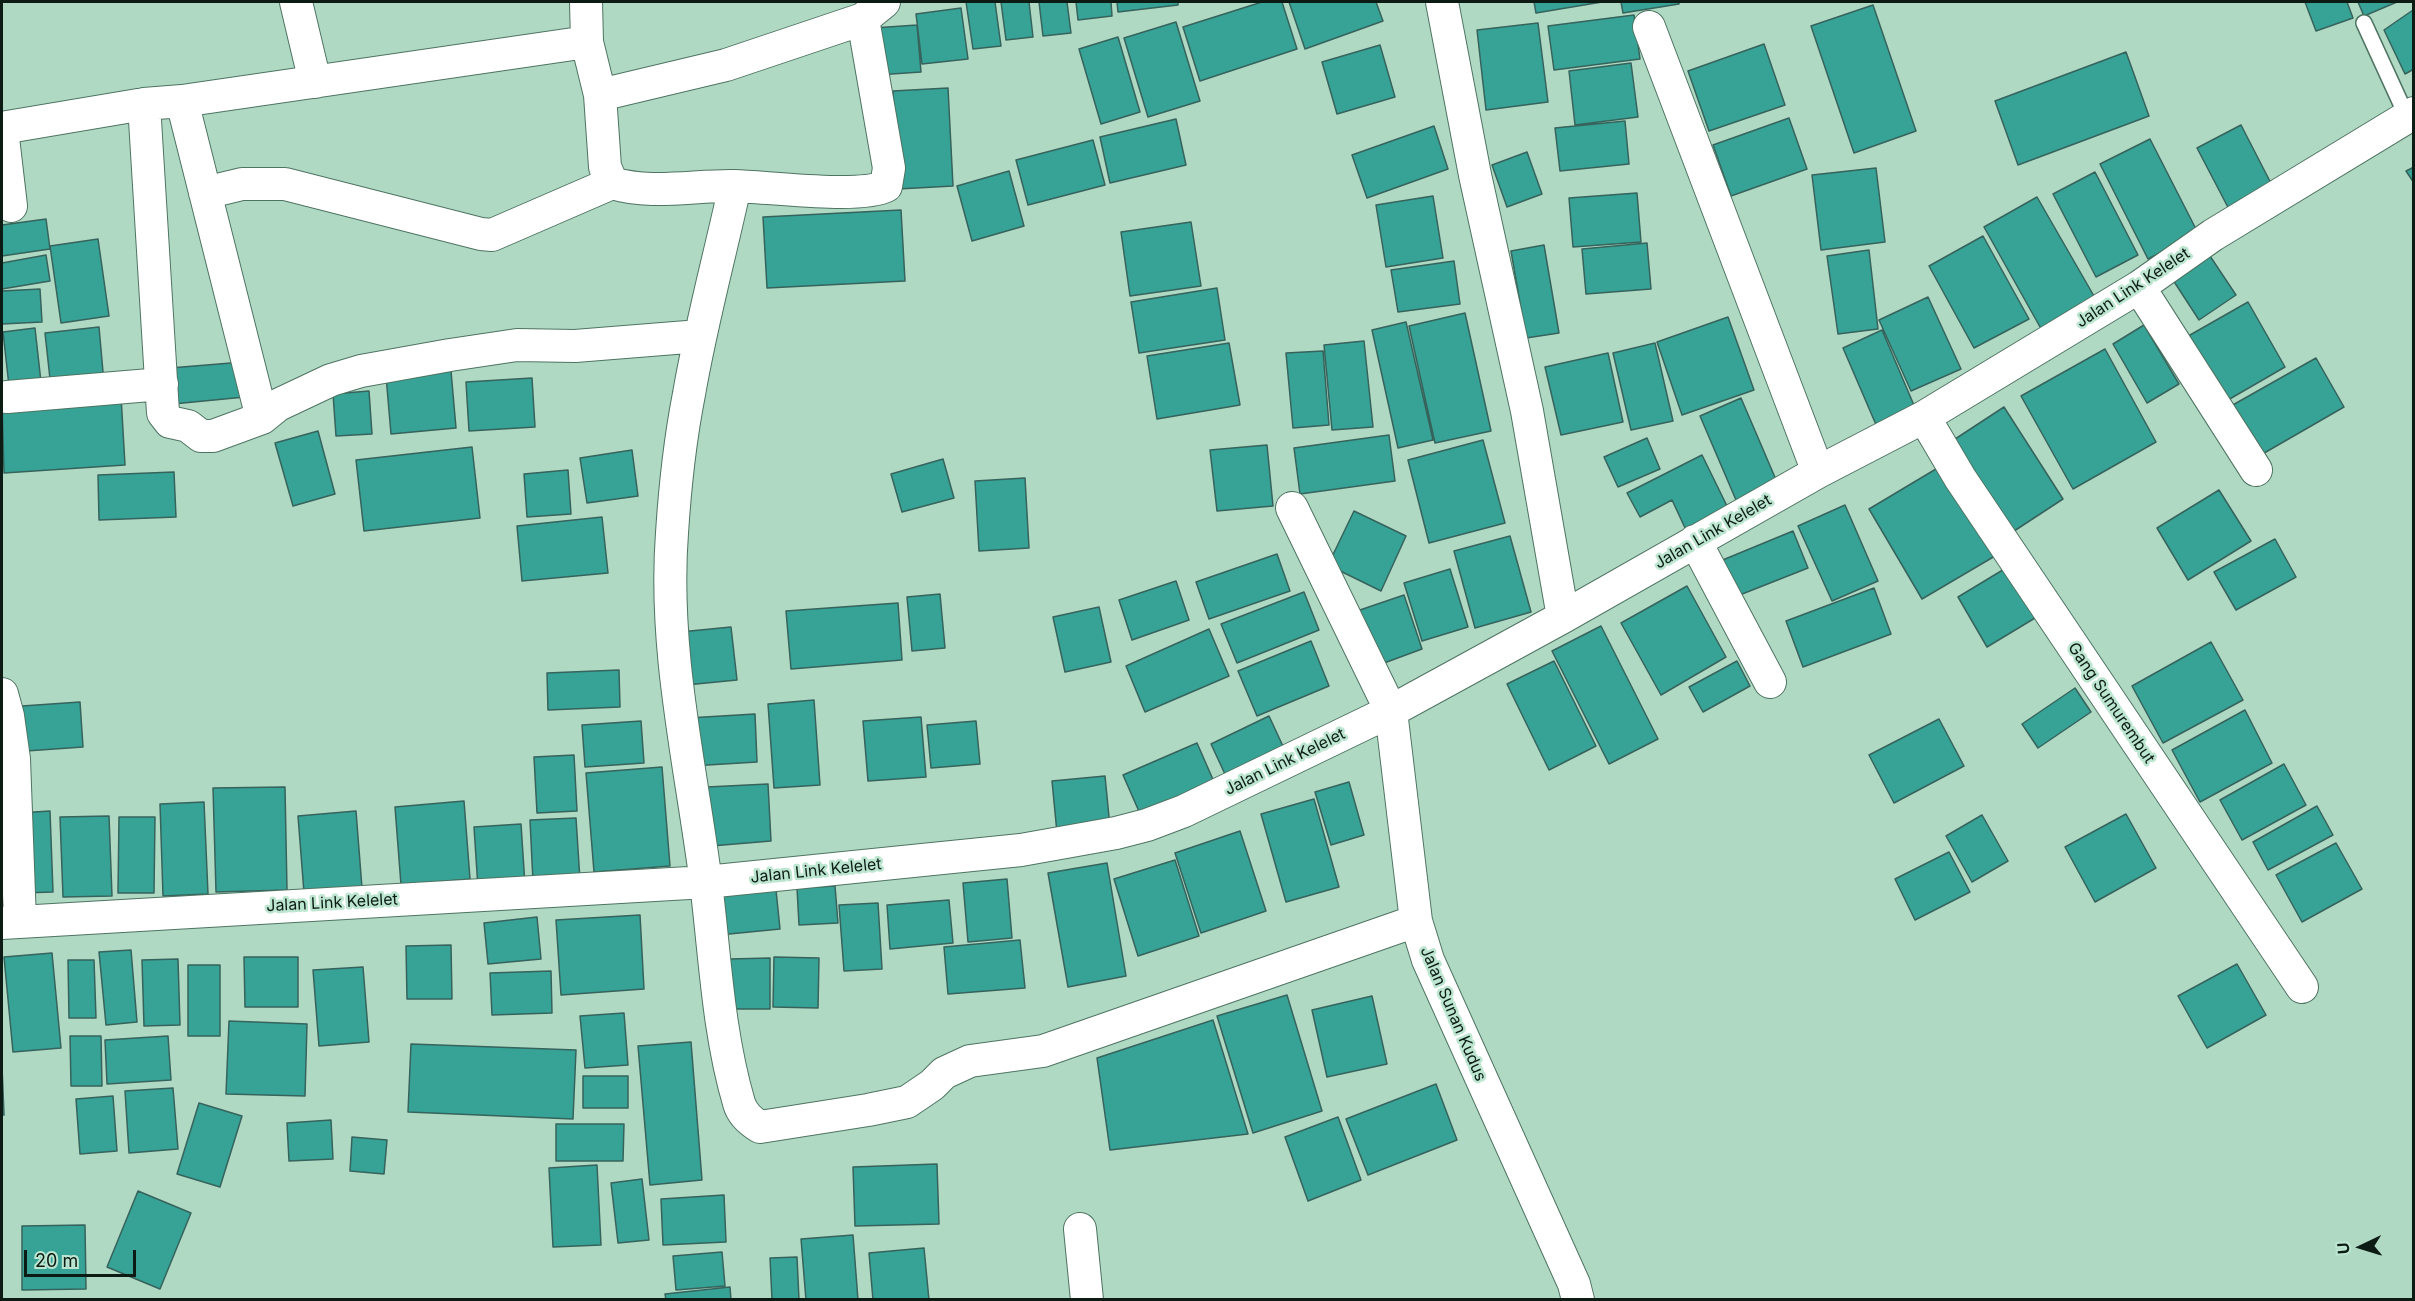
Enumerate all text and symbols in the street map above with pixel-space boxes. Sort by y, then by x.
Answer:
street label: Jalan Link Kelelet [2073,244,2193,332]
street label: Jalan Link Kelelet [1651,491,1775,573]
street label: Gang Sumurembut [2063,639,2159,767]
street label: Jalan Link Kelelet [1222,725,1348,799]
street label: Jalan Link Kelelet [750,855,882,887]
street label: Jalan Link Kelelet [266,890,398,916]
street label: Jalan Sunan Kudus [1416,944,1490,1084]
north arrow [2331,1217,2391,1277]
scale bar [27,1238,140,1276]
text: U [2333,1242,2353,1255]
text: 20 m [35,1250,78,1271]

